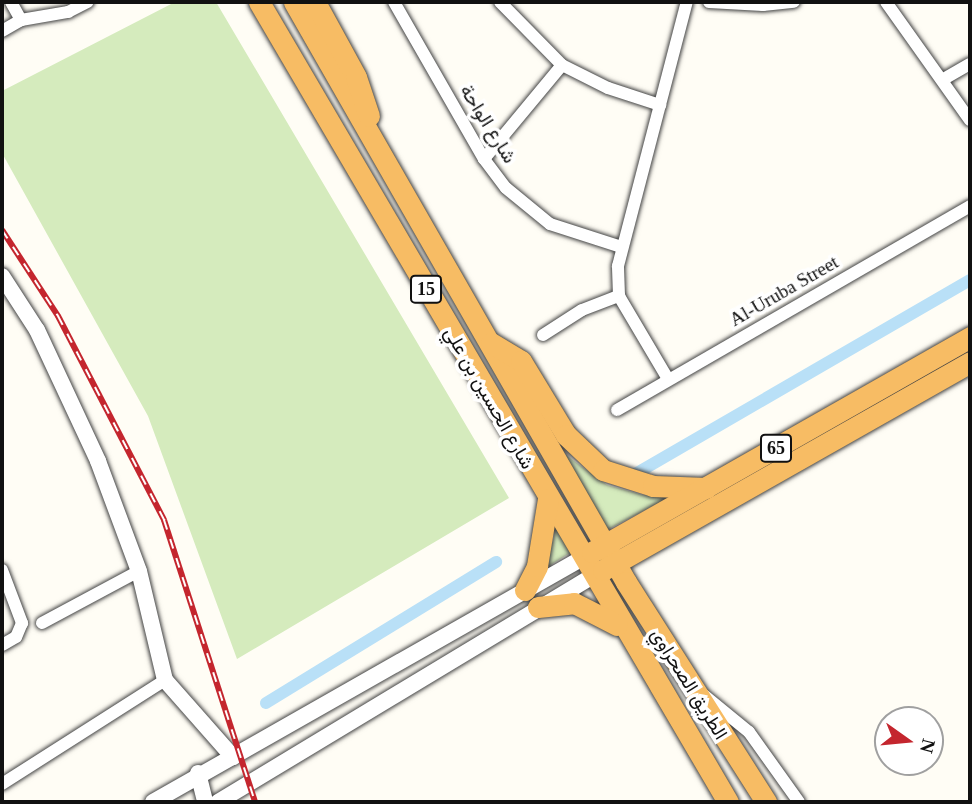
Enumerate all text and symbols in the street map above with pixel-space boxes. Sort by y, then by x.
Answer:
street label: شارع الواحة [455,81,521,167]
street label: Al-Uruba Street [726,251,842,331]
road number: 15 [408,274,444,304]
street label: شارع الحسين بن علي [439,323,539,473]
road number: 65 [758,434,794,462]
street label: الطريق الصحراوي [646,624,732,744]
north arrow [874,706,944,776]
text: N [916,737,940,755]

